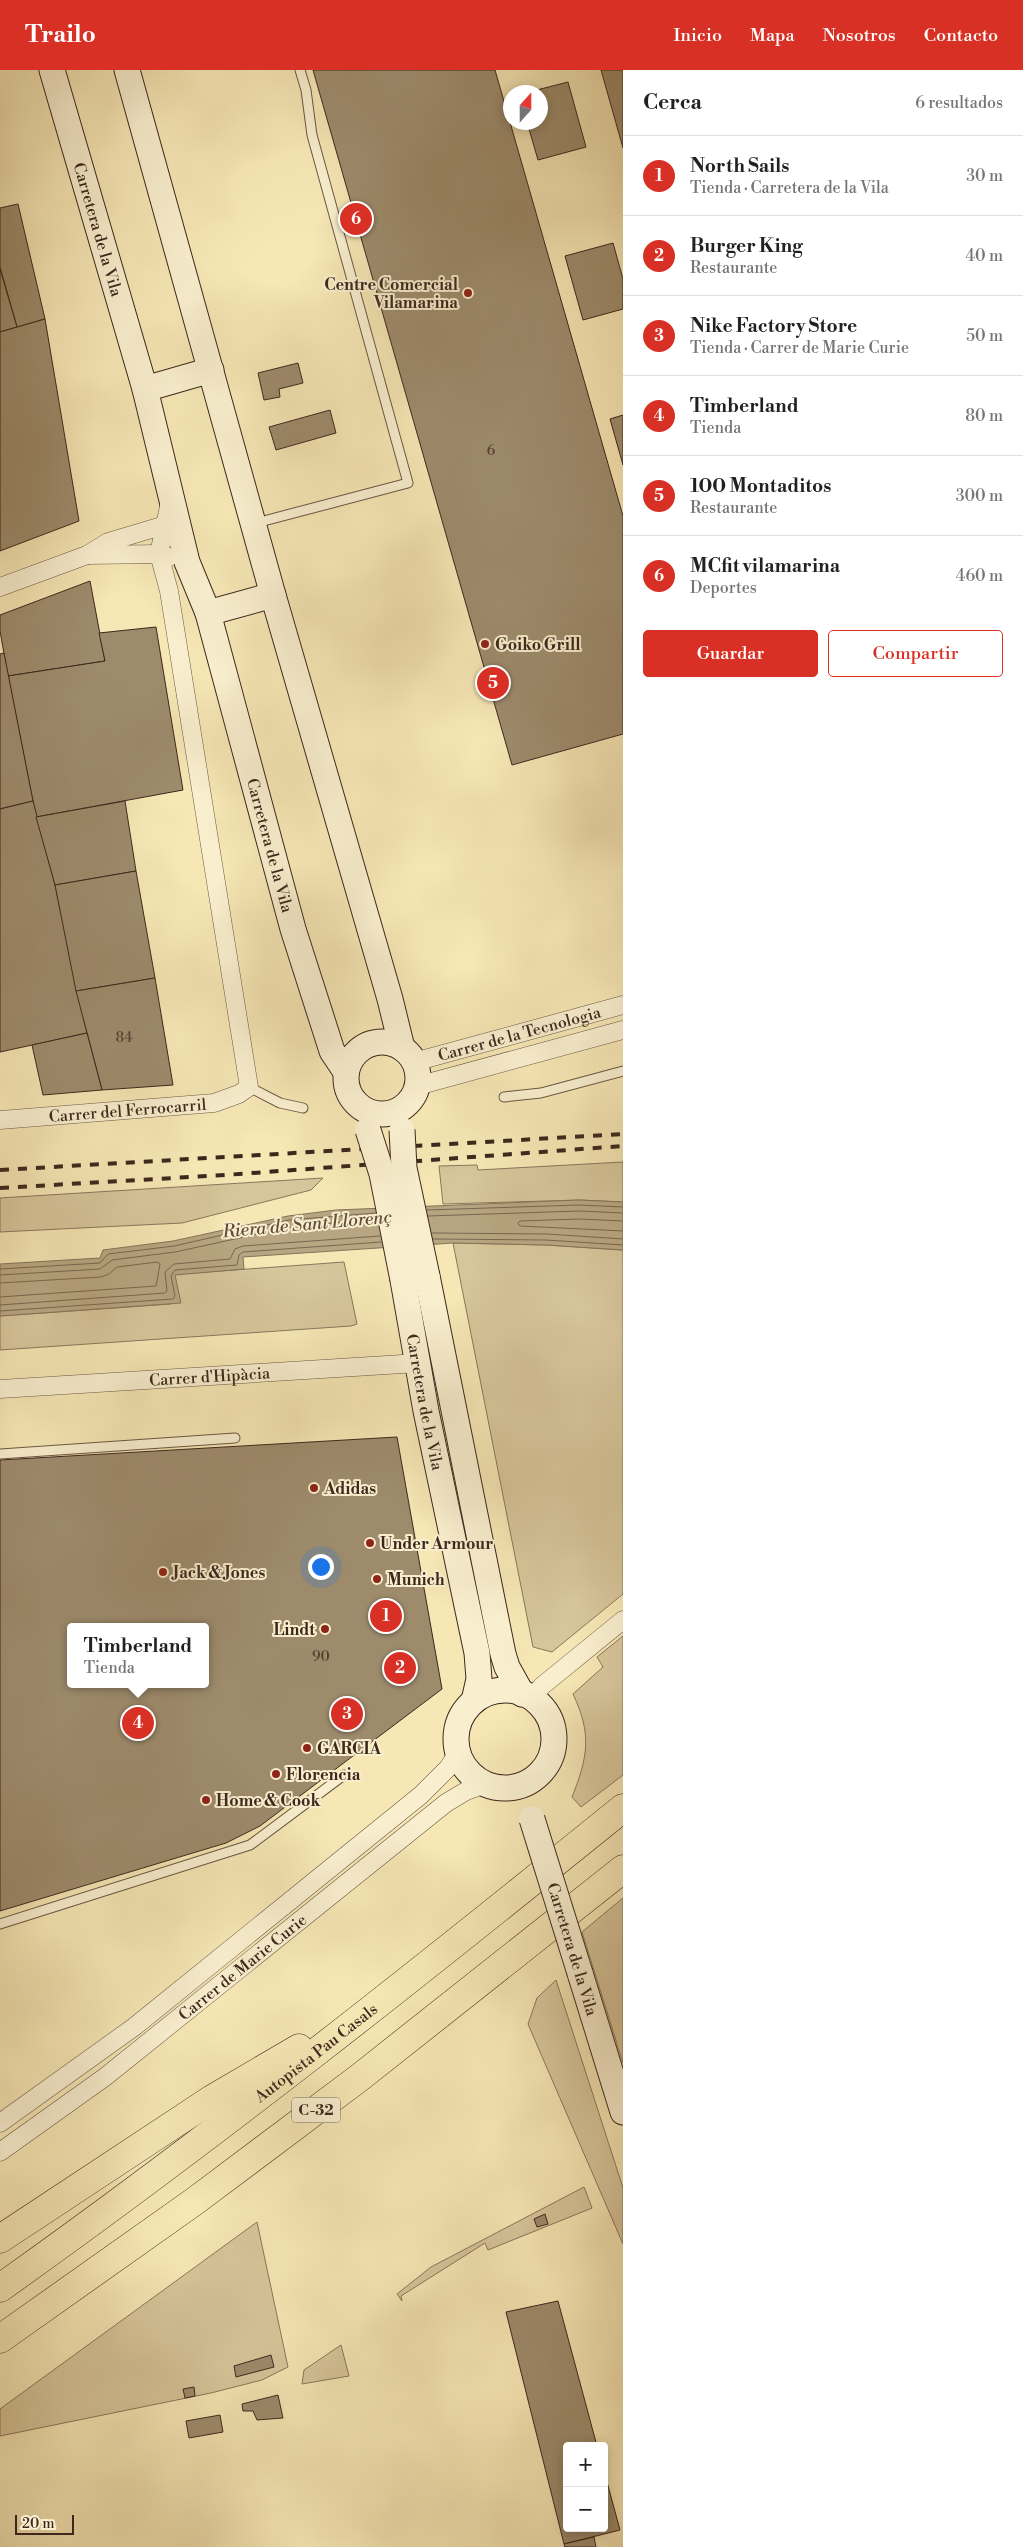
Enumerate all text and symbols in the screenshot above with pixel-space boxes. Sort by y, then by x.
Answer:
text: Trailo [25,20,96,50]
text: Inicio [673,24,722,47]
text: Mapa [750,24,795,47]
text: Nosotros [823,24,896,47]
text: Contacto [924,24,998,47]
north arrow [503,85,548,130]
text: Cerca [643,90,702,116]
text: 6 resultados [915,93,1003,113]
text: North Sails [690,154,790,178]
street label: Carretera de la Vila [69,160,127,300]
text: 1 [655,166,663,186]
text: 30 m [966,166,1003,186]
text: Tienda · Carretera de la Vila [690,178,889,198]
pin: 6 [340,200,372,238]
text: Burger King [690,234,803,258]
text: 2 [654,246,664,266]
text: 40 m [966,246,1003,266]
text: Restaurante [690,258,777,278]
place label: Centre Comercial Vilamarina [324,275,459,313]
marker: Centre Comercial Vilamarina [462,287,474,299]
text: Nike Factory Store [690,314,857,338]
text: 3 [654,326,664,346]
text: 50 m [966,326,1003,346]
text: Tienda · Carrer de Marie Curie [690,338,909,358]
text: Timberland [690,394,799,418]
text: 4 [654,406,664,426]
text: 80 m [965,406,1003,426]
text: Tienda [690,418,741,438]
house number: 6 [487,442,496,460]
text: 100 Montaditos [690,474,831,498]
text: 5 [654,486,664,506]
text: 300 m [956,486,1003,506]
text: Restaurante [690,498,777,518]
text: MCfit vilamarina [690,554,840,578]
text: 6 [654,566,664,586]
text: 460 m [956,566,1003,586]
text: Deportes [690,578,757,598]
button: Guardar [643,630,818,677]
button: Compartir [828,630,1003,677]
place label: Goiko Grill [495,635,581,655]
marker: Goiko Grill [479,638,491,650]
pin: 5 [477,664,509,702]
street label: Carretera de la Vila [242,776,297,916]
street label: Carrer de la Tecnologia [436,1002,604,1066]
house number: 84 [115,1029,133,1047]
street label: Carrer del Ferrocarril [48,1095,207,1127]
water label: Riera de Sant Llorenç [220,1206,393,1243]
street label: Carretera de la Vila [402,1332,447,1473]
street label: Carrer d'Hipàcia [149,1363,272,1391]
place label: Adidas [323,1479,376,1499]
marker: Adidas [308,1482,320,1494]
place label: Under Armour [380,1534,493,1554]
marker: Under Armour [364,1537,376,1549]
your location [308,1554,334,1580]
place label: Jack & Jones [171,1563,265,1583]
marker: Jack & Jones [157,1566,169,1578]
place label: Munich [387,1570,445,1590]
marker: Munich [371,1573,383,1585]
pin: 1 [370,1597,402,1635]
place label: Lindt [273,1620,315,1640]
popup [67,1623,209,1688]
marker: Lindt [319,1623,331,1635]
text: Timberland [84,1634,192,1658]
house number: 90 [312,1648,330,1666]
pin: 2 [384,1649,416,1687]
text: Tienda [84,1658,135,1678]
pin: 3 [331,1695,363,1733]
pin: 4 [122,1704,154,1742]
place label: GARCIA [317,1739,382,1759]
marker: GARCIA [301,1742,313,1754]
place label: Florencia [286,1765,361,1785]
marker: Florencia [270,1768,282,1780]
place label: Home & Cook [216,1791,322,1811]
marker: Home & Cook [200,1794,212,1806]
street label: Carretera de la Vila [542,1880,602,2019]
street label: Carrer de Marie Curie [175,1910,311,2025]
street label: Autopista Pau Casals [250,1999,382,2108]
road number: C-32 [292,2098,340,2122]
map controls [563,2442,608,2532]
button: + [563,2442,608,2487]
button: − [563,2487,608,2532]
scale bar [15,2512,74,2535]
text: 20 m [22,2515,54,2533]

